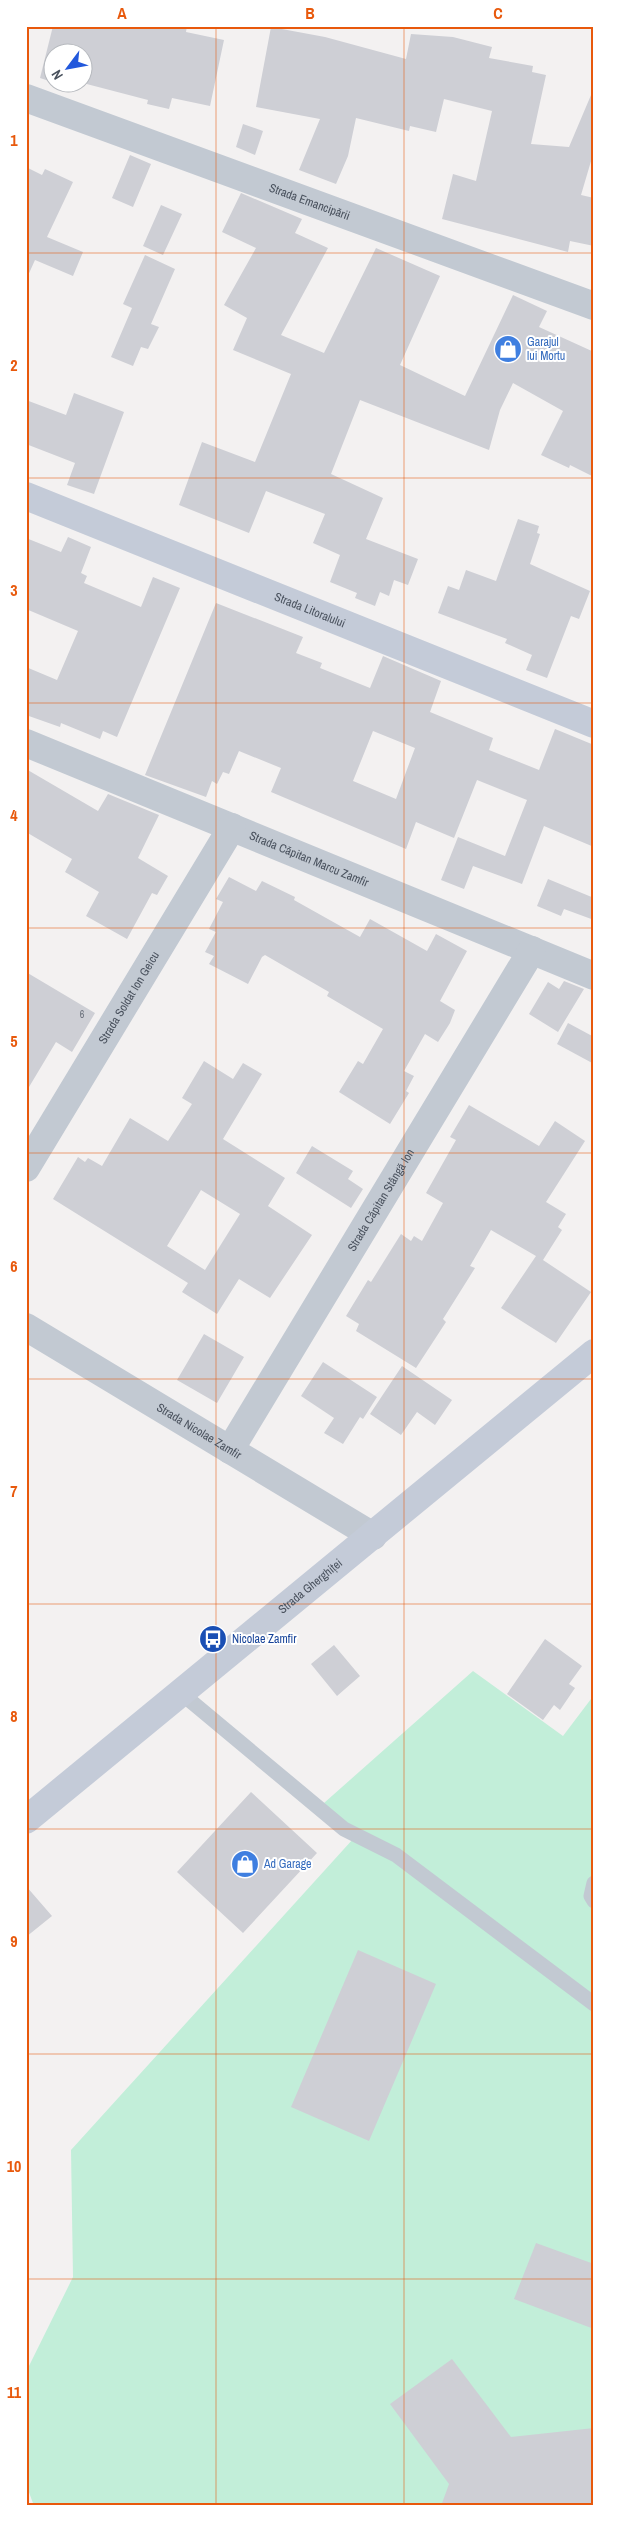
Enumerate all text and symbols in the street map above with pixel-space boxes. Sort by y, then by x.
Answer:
text: A [117,2,127,24]
text: B [305,2,315,24]
text: C [493,2,503,24]
north arrow [42,42,92,92]
text: N [47,67,67,83]
text: 1 [10,129,18,151]
street label: Strada Emancipării [267,180,352,224]
shop icon: Garajul lui Mortu [493,334,523,364]
place label: Garajul lui Mortu [527,334,565,364]
text: 2 [10,354,18,376]
text: 3 [10,579,18,601]
street label: Strada Litoralului [272,589,348,631]
text: 4 [10,804,18,826]
street label: Strada Căpitan Marcu Zamfir [247,827,372,891]
street label: Strada Soldat Ion Geicu [95,948,163,1047]
house number: 6 [80,1008,85,1021]
text: 5 [10,1030,18,1052]
street label: Strada Căpitan Stângă Ion [344,1146,418,1254]
text: 6 [10,1255,18,1277]
street label: Strada Nicolae Zamfir [154,1399,245,1463]
text: 7 [10,1480,18,1502]
street label: Strada Gherghiței [275,1555,346,1617]
bus stop icon: Nicolae Zamfir [198,1624,228,1654]
place label: Nicolae Zamfir [232,1631,297,1647]
text: 8 [10,1705,18,1727]
shop icon: Ad Garage [230,1849,260,1879]
place label: Ad Garage [263,1856,312,1872]
text: 9 [10,1930,18,1952]
text: 10 [7,2155,21,2177]
text: 11 [7,2381,22,2403]

